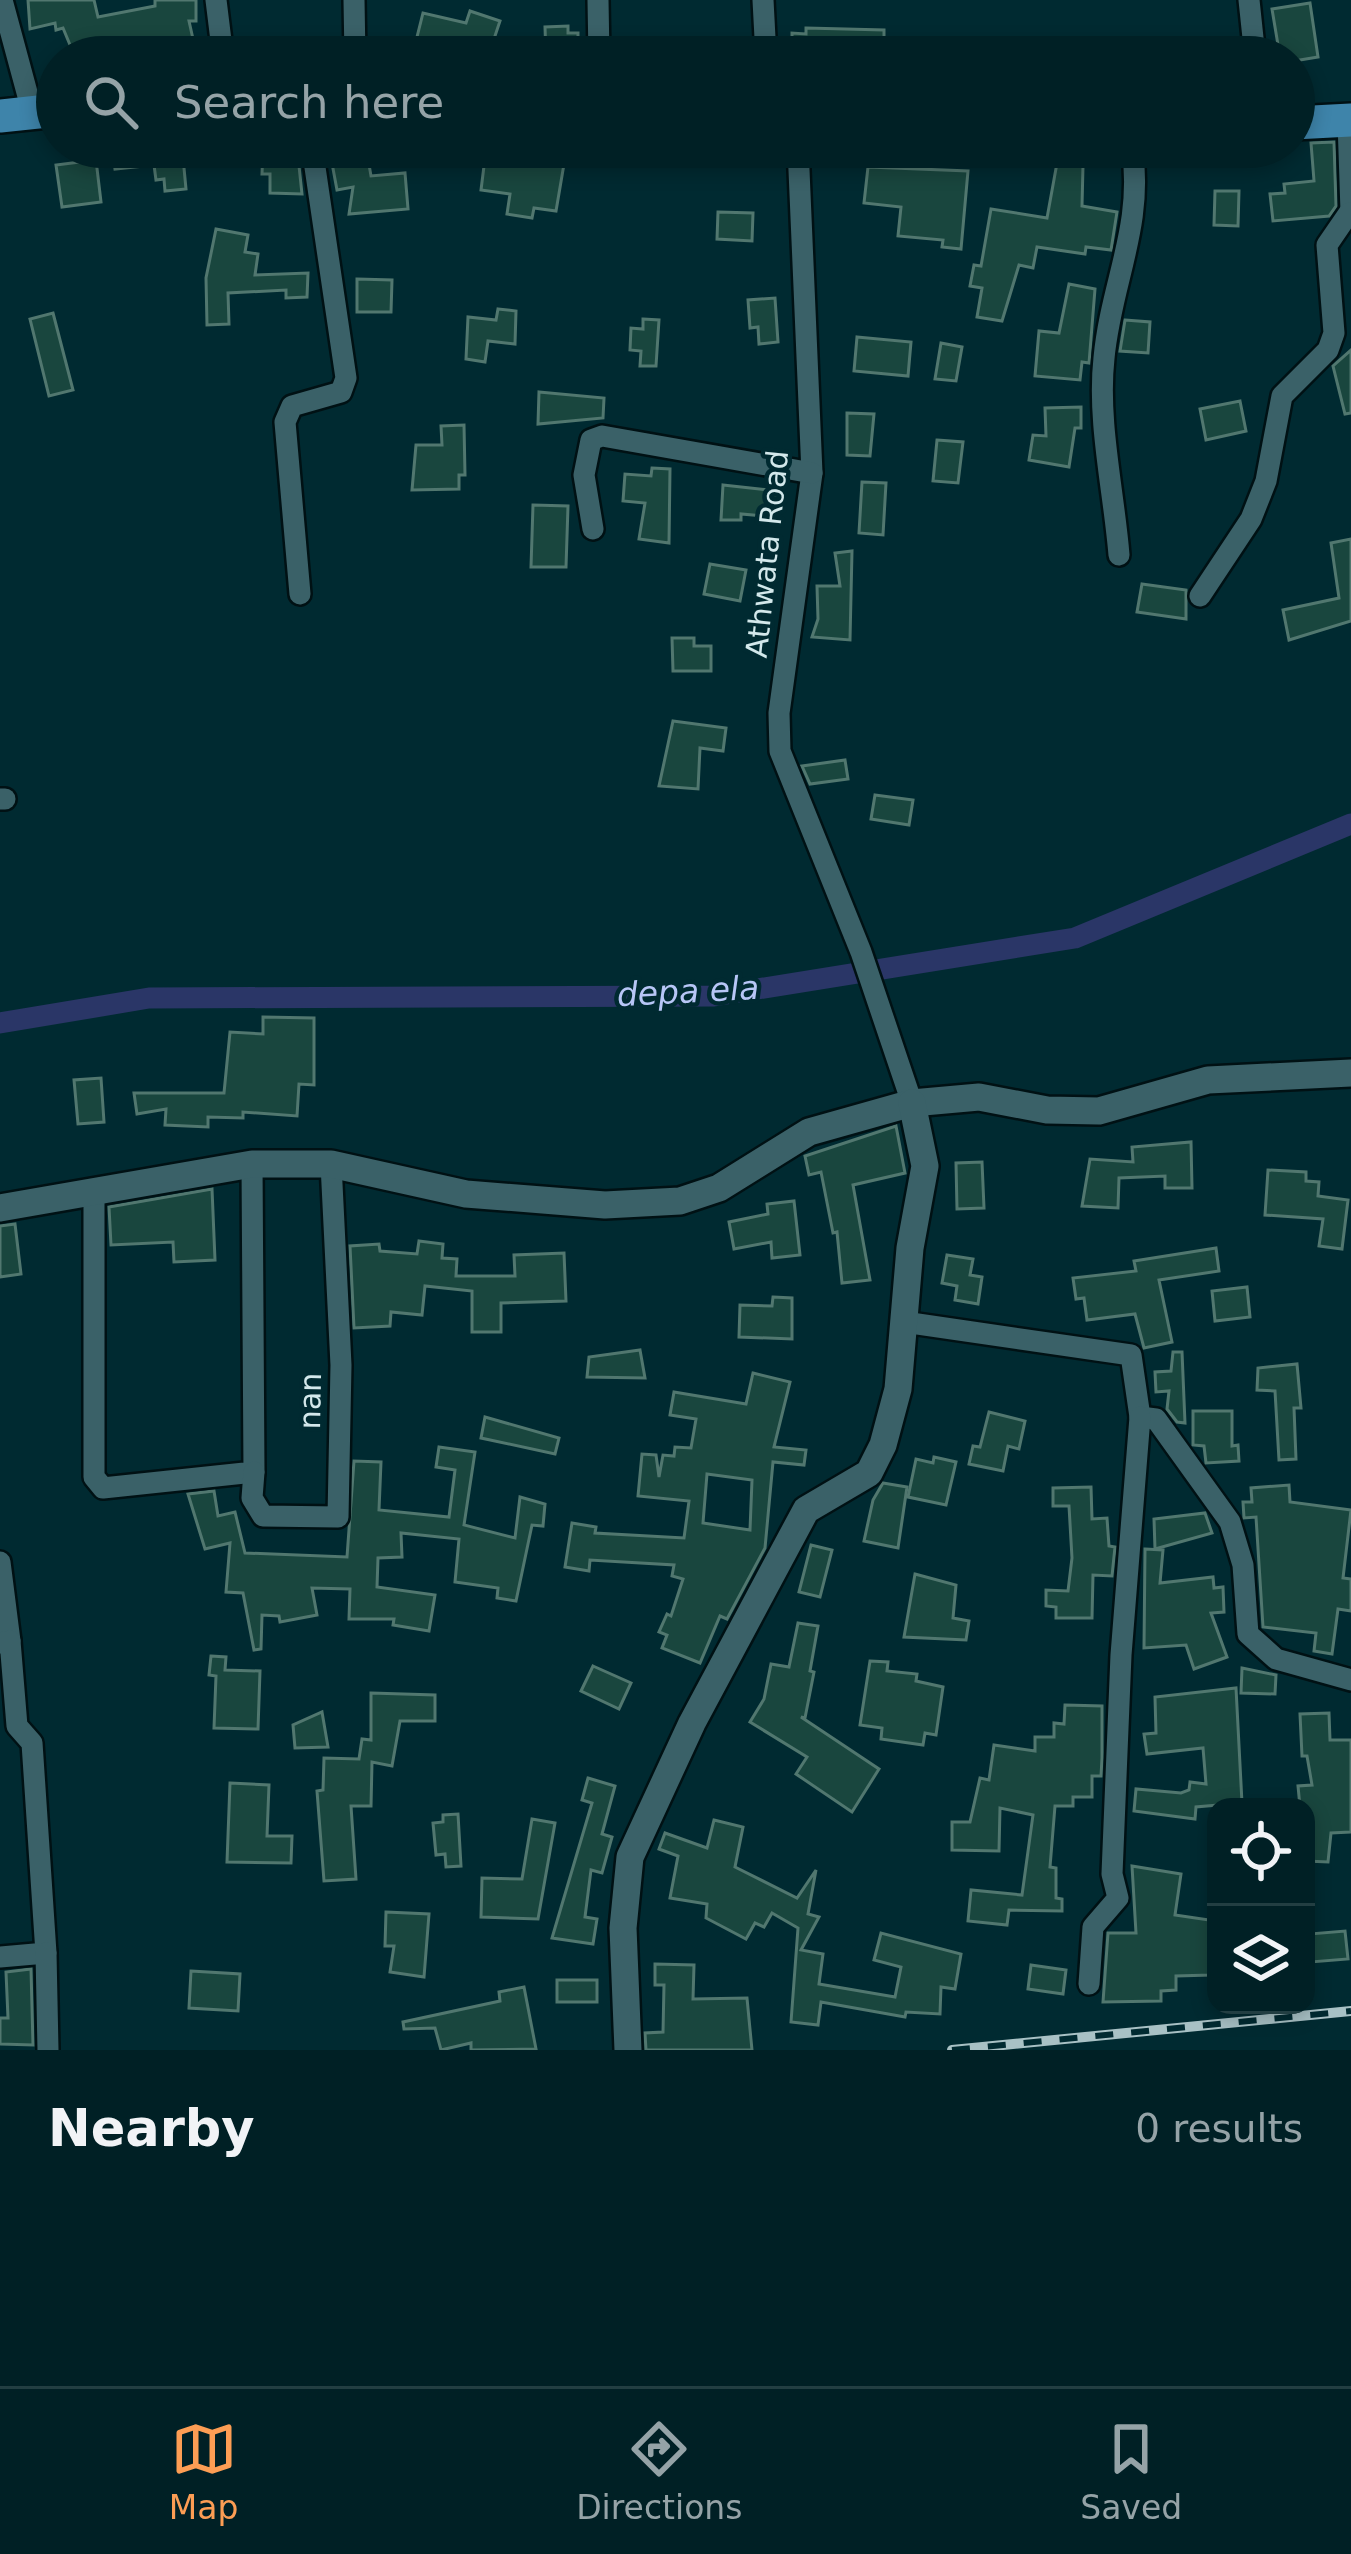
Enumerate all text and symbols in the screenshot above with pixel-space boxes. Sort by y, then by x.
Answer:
search box [36,36,1315,168]
icon: search [78,69,144,135]
text: Search here [174,76,444,129]
street label: Athwata Road [739,448,795,660]
water label: depa ela [616,968,760,1014]
street label: nan [292,1372,328,1430]
map controls [1207,1798,1315,2014]
button: locate [1207,1798,1315,1906]
button: layers [1207,1906,1315,2014]
text: Nearby [48,2099,255,2158]
text: 0 results [1135,2106,1303,2151]
tab: Map [169,2416,239,2527]
tab: Directions [576,2416,742,2527]
tab: Saved [1080,2416,1182,2527]

